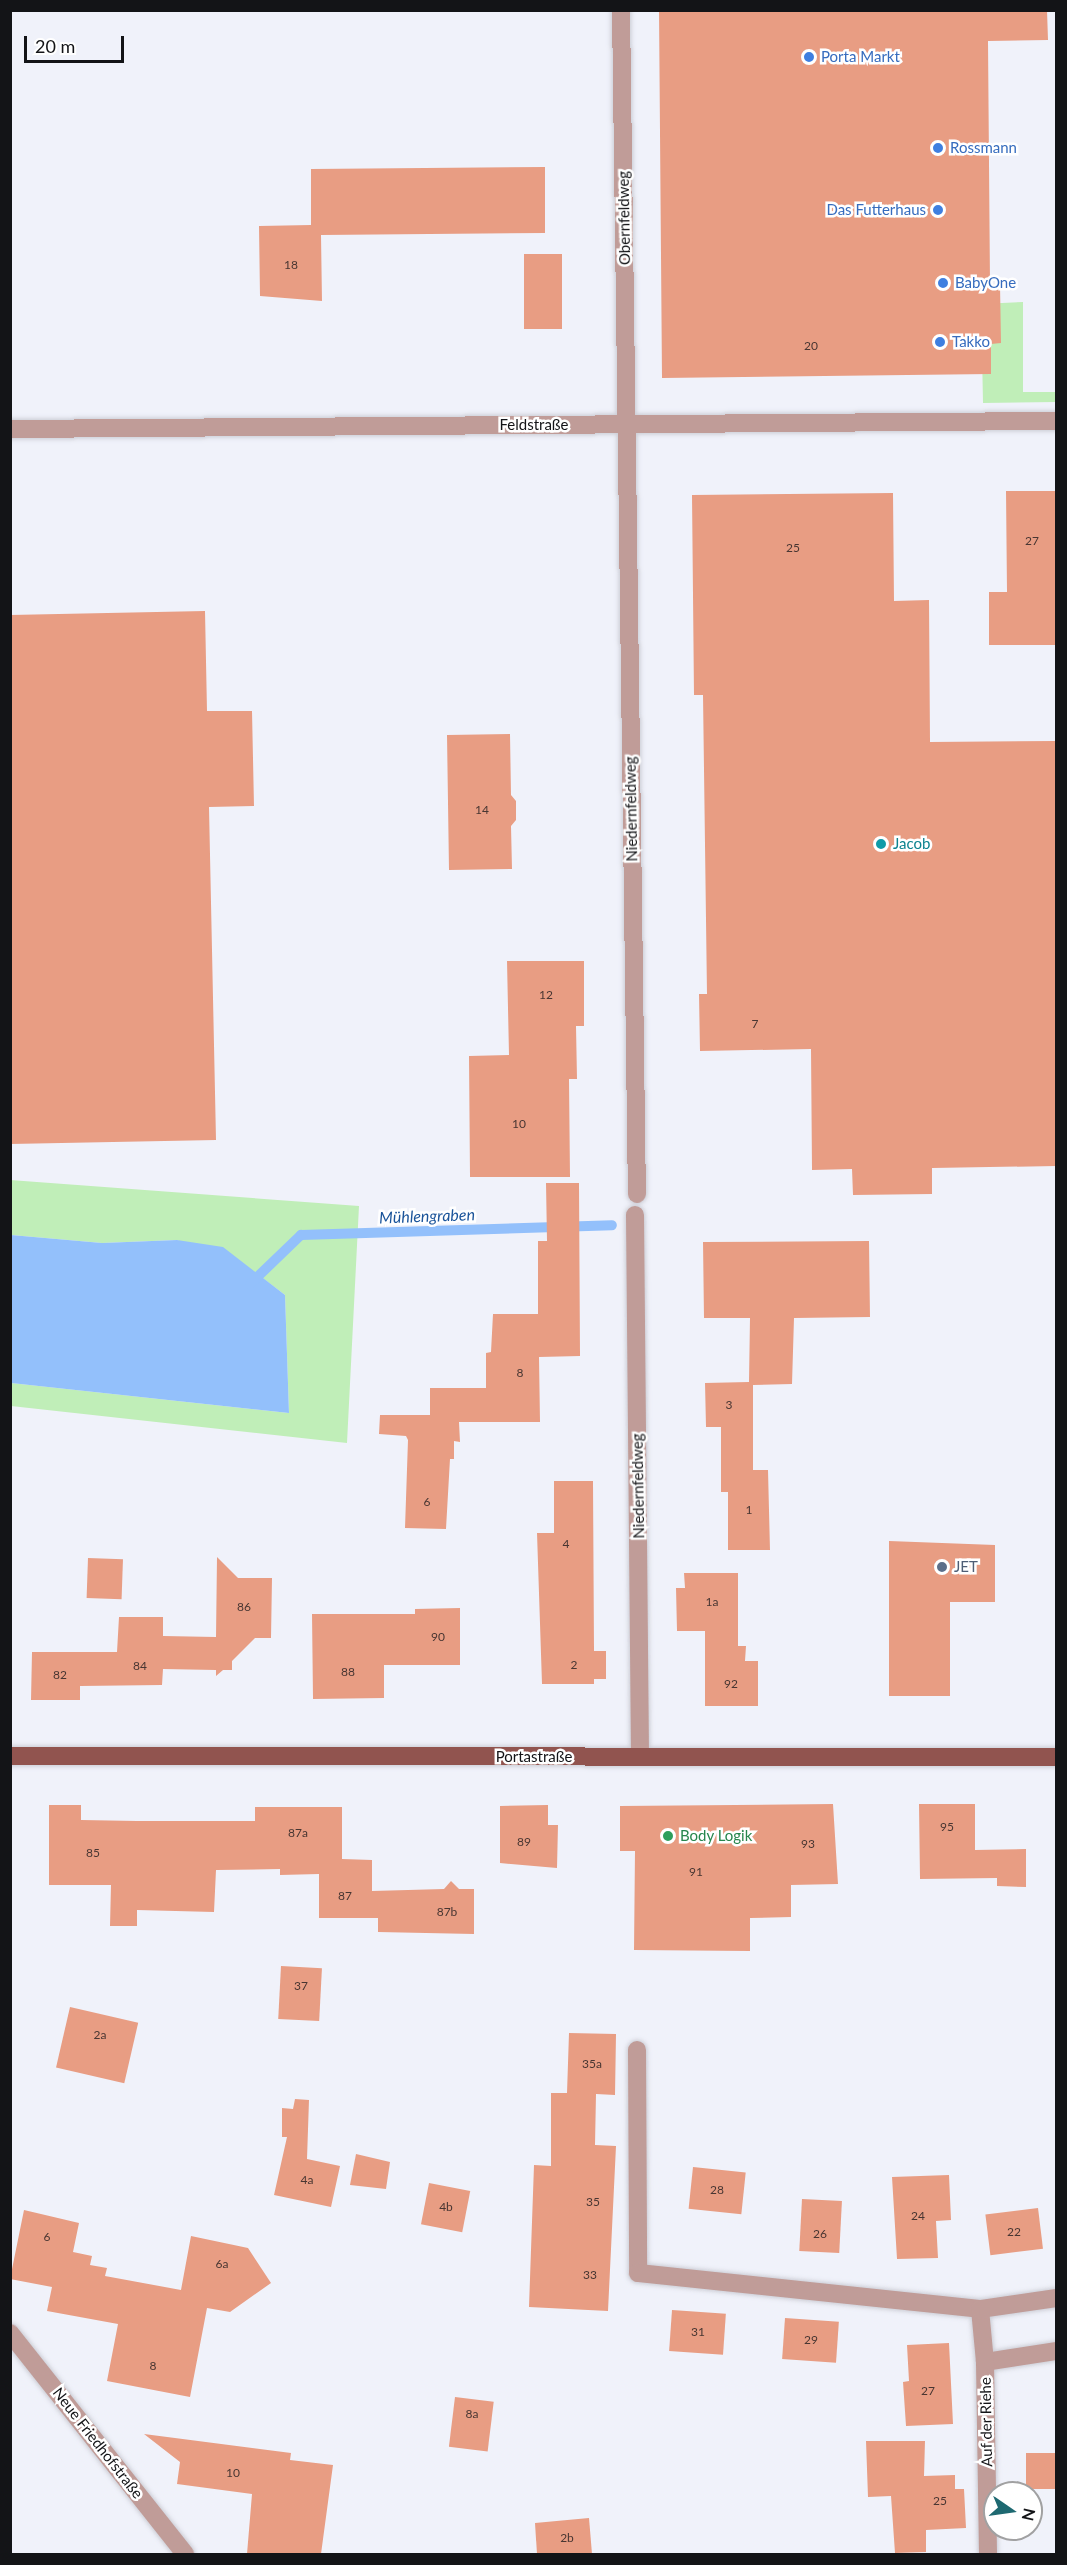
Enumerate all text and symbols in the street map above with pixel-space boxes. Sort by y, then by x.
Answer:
scale bar [27,24,128,62]
text: 20 m [35,35,75,57]
place label: Porta Markt [821,48,900,66]
marker: Porta Markt [802,50,816,64]
place label: Rossmann [950,139,1017,157]
marker: Rossmann [931,141,945,155]
street label: Obernfeldweg [614,171,634,265]
place label: Das Futterhaus [826,201,926,219]
marker: Das Futterhaus [931,203,945,217]
house number: 18 [284,258,298,272]
place label: BabyOne [955,274,1016,292]
marker: BabyOne [936,276,950,290]
place label: Takko [952,333,990,351]
marker: Takko [933,335,947,349]
house number: 20 [804,339,818,353]
street label: Feldstraße [500,416,568,434]
house number: 27 [1025,534,1039,548]
house number: 25 [786,541,800,555]
street label: Niedernfeldweg [621,756,641,862]
house number: 14 [475,803,489,817]
place label: Jacob [893,835,930,853]
marker: Jacob [874,837,888,851]
house number: 12 [539,988,553,1002]
house number: 7 [752,1017,758,1031]
house number: 10 [512,1117,526,1131]
water label: Mühlengraben [379,1205,475,1227]
house number: 8 [517,1366,523,1380]
house number: 3 [726,1398,732,1412]
street label: Niedernfeldweg [628,1433,648,1539]
house number: 6 [424,1495,430,1509]
house number: 1 [746,1503,752,1517]
house number: 4 [563,1537,569,1551]
place label: JET [954,1558,978,1576]
marker: JET [935,1560,949,1574]
house number: 1a [706,1595,718,1609]
house number: 86 [237,1600,251,1614]
house number: 90 [431,1630,445,1644]
house number: 2 [571,1658,577,1672]
house number: 84 [133,1659,147,1673]
house number: 88 [341,1665,355,1679]
house number: 82 [53,1668,67,1682]
house number: 92 [724,1677,738,1691]
street label: Portastraße [496,1748,572,1766]
house number: 95 [940,1820,954,1834]
house number: 87a [288,1826,308,1840]
place label: Body Logik [680,1827,753,1845]
marker: Body Logik [661,1829,675,1843]
house number: 89 [517,1835,531,1849]
house number: 93 [801,1837,815,1851]
house number: 85 [86,1846,100,1860]
house number: 91 [689,1865,703,1879]
house number: 87 [338,1889,352,1903]
house number: 87b [437,1905,457,1919]
house number: 37 [294,1979,308,1993]
house number: 2a [94,2028,106,2042]
house number: 35a [582,2057,602,2071]
house number: 4a [301,2173,313,2187]
house number: 28 [710,2183,724,2197]
house number: 35 [586,2195,600,2209]
house number: 4b [439,2200,453,2214]
house number: 24 [911,2209,925,2223]
house number: 22 [1007,2225,1021,2239]
house number: 26 [813,2227,827,2241]
house number: 6 [44,2230,50,2244]
house number: 6a [216,2257,228,2271]
house number: 33 [583,2268,597,2282]
house number: 31 [691,2325,705,2339]
house number: 29 [804,2333,818,2347]
house number: 8 [150,2359,156,2373]
street label: Auf der Riehe [976,2377,996,2467]
street label: Neue Friedhofstraße [49,2384,147,2502]
house number: 27 [921,2384,935,2398]
house number: 8a [466,2407,478,2421]
house number: 10 [226,2466,240,2480]
north arrow [983,2481,1043,2541]
house number: 25 [933,2494,947,2508]
text: N [1018,2507,1040,2523]
house number: 2b [560,2531,574,2545]

